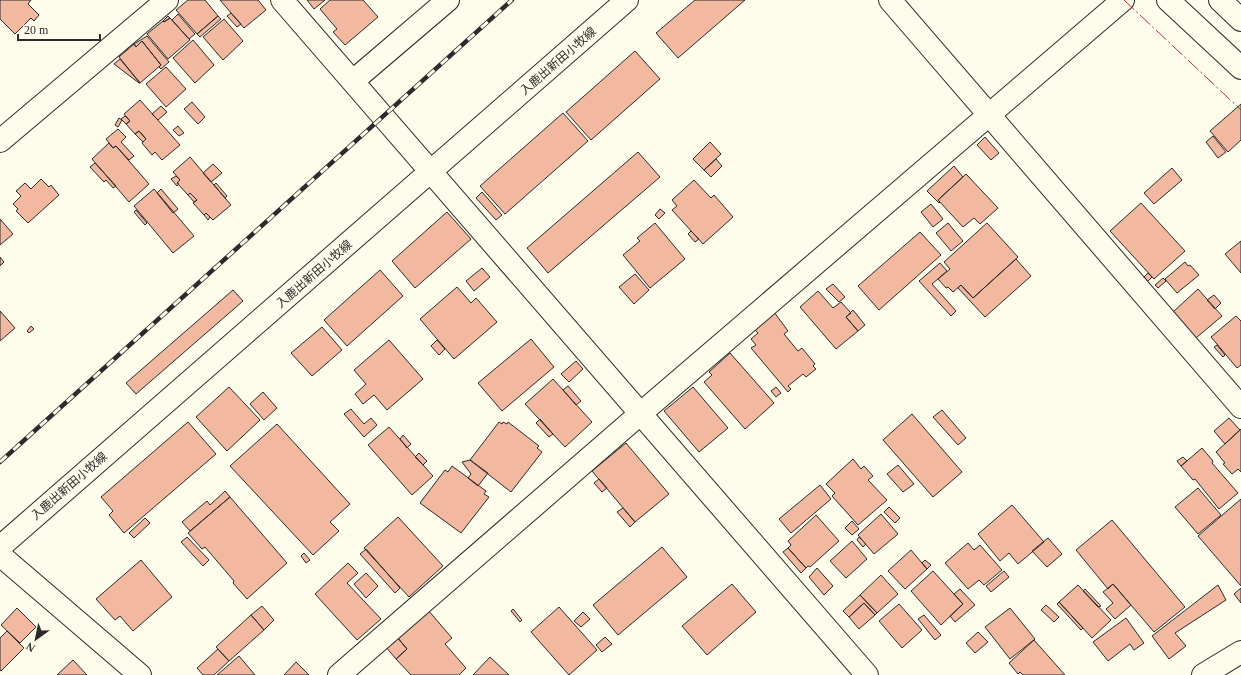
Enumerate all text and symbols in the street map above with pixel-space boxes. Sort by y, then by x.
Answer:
scale bar [18,16,100,42]
text: 20 m [24,23,49,37]
street label: 入鹿出新田小牧線 [517,24,599,98]
street label: 入鹿出新田小牧線 [273,237,355,311]
street label: 入鹿出新田小牧線 [28,449,110,523]
north arrow [16,619,56,659]
text: N [24,640,37,655]

